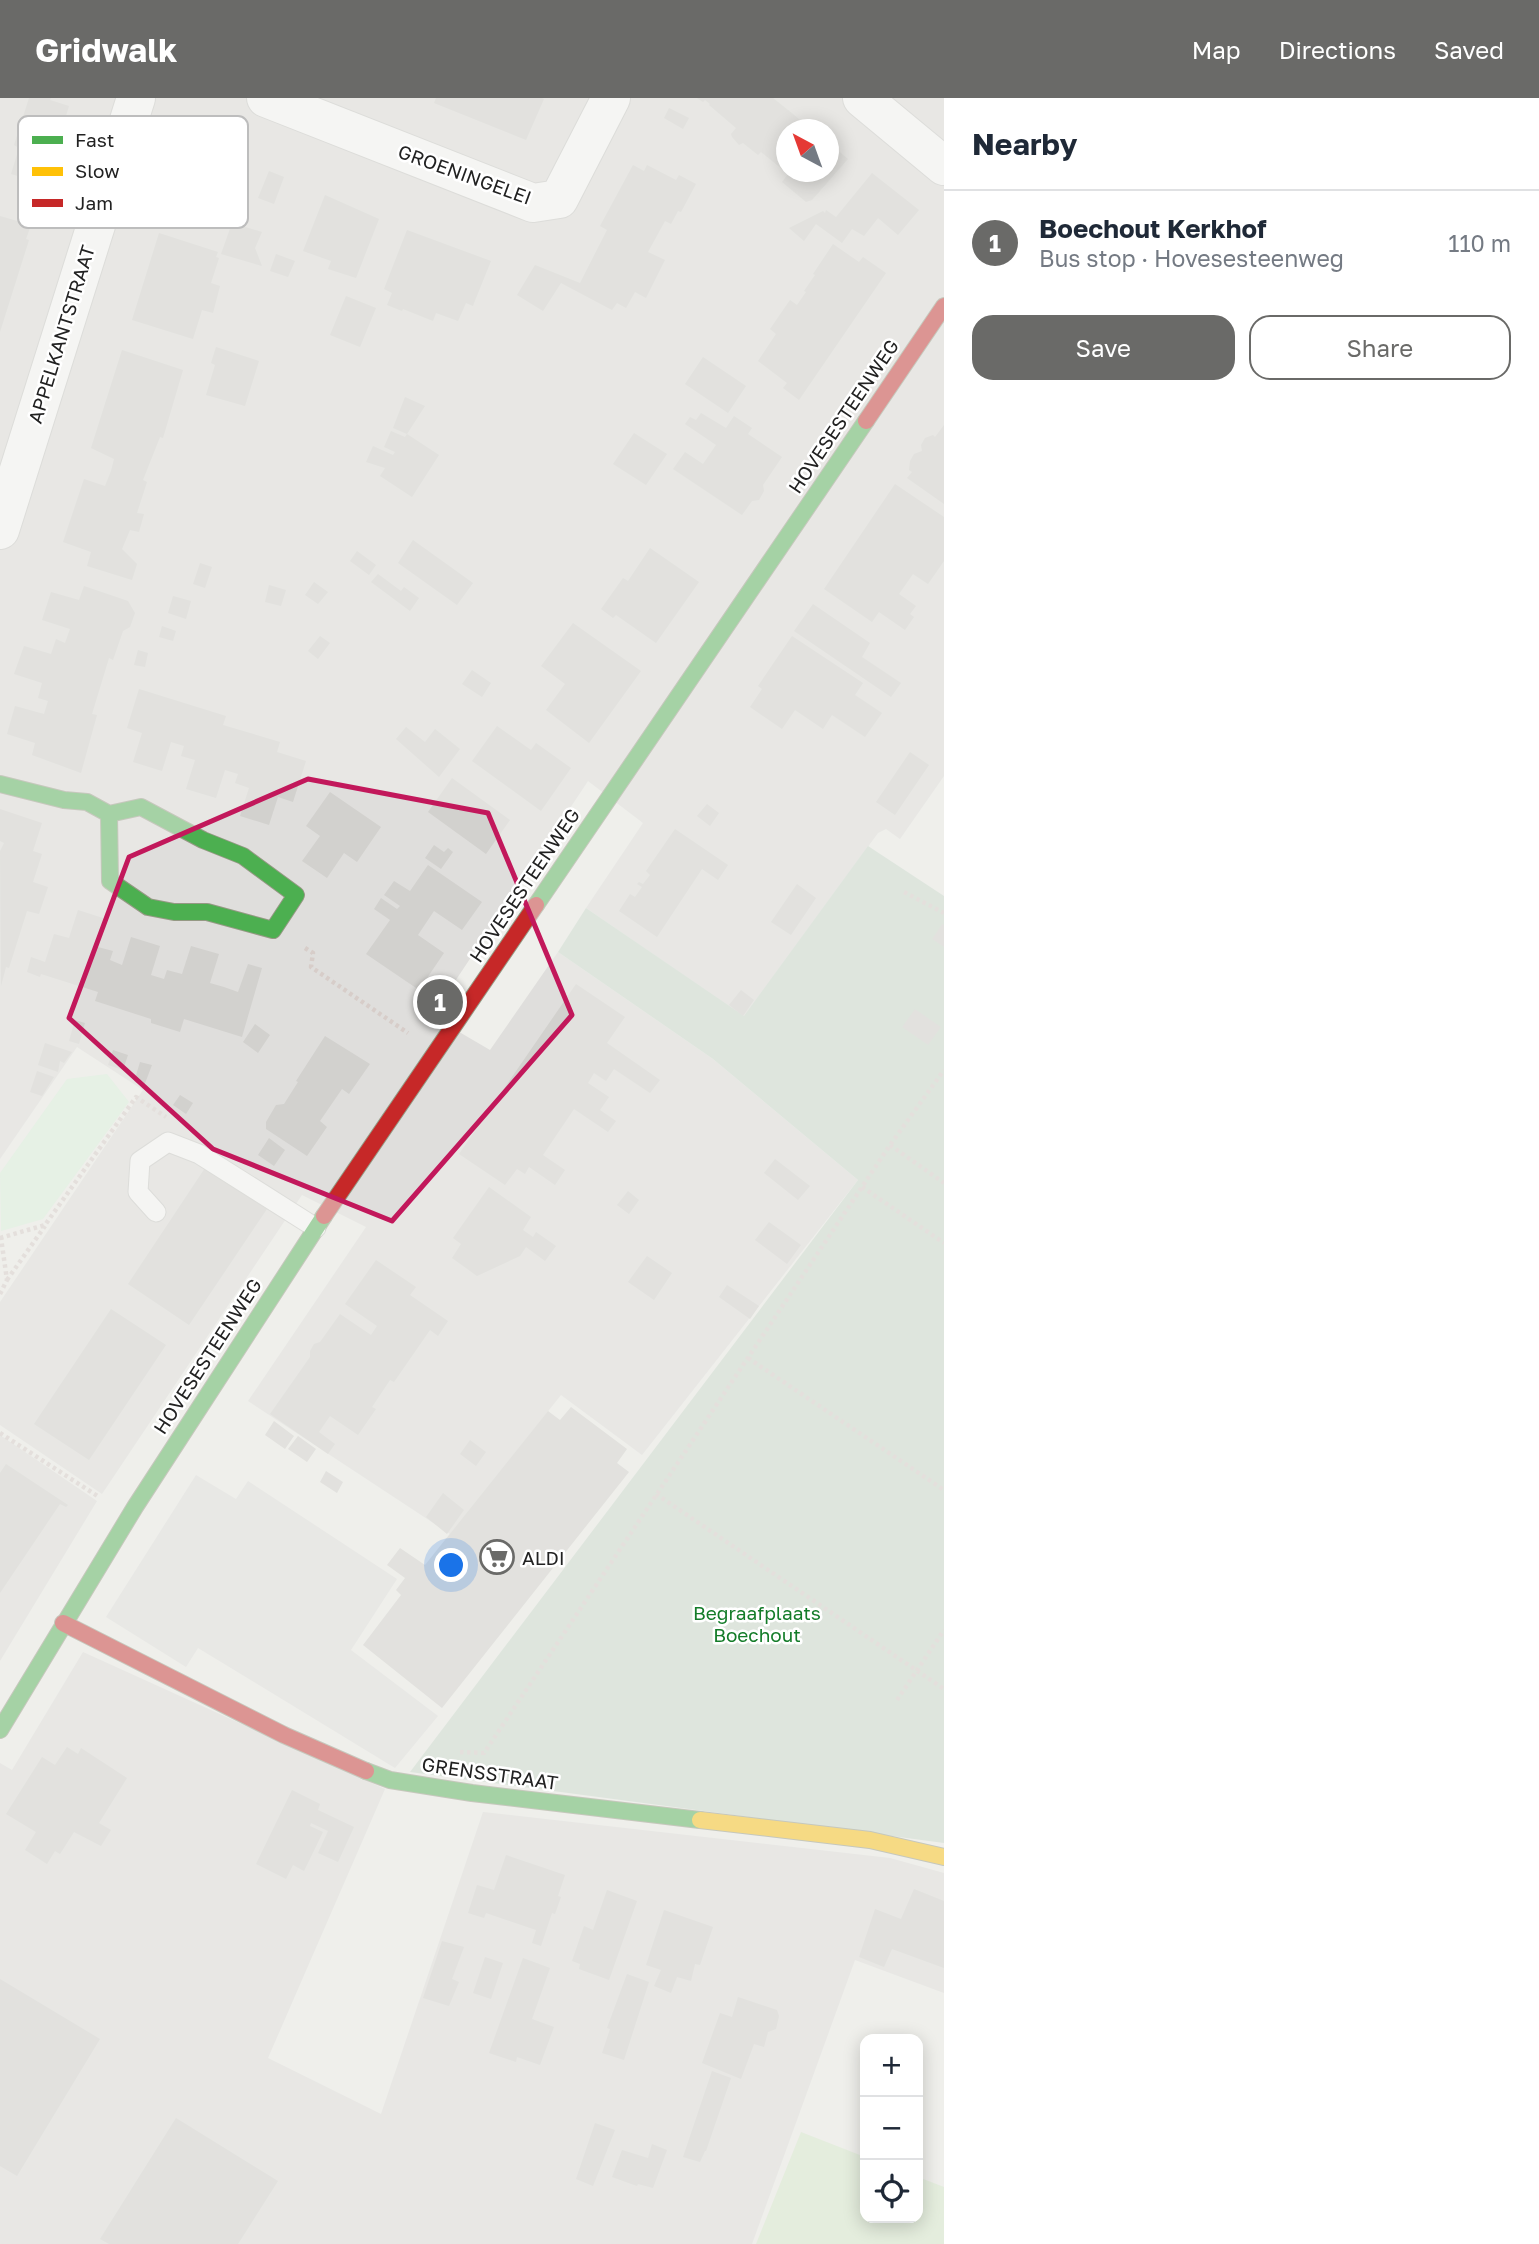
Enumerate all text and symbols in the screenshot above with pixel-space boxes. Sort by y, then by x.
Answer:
text: Gridwalk [35,30,177,69]
text: Map [1192,35,1241,64]
text: Directions [1279,35,1396,64]
text: Saved [1434,35,1504,64]
legend [18,116,248,228]
north arrow [776,119,839,182]
text: Nearby [972,126,1077,162]
text: Fast [75,128,114,151]
street label: GROENINGELEI [395,139,535,209]
text: Slow [75,159,120,182]
text: Jam [75,191,113,214]
text: Boechout Kerkhof [1039,213,1267,244]
text: 1 [989,229,1001,257]
text: 110 m [1448,229,1511,257]
street label: APPELKANTSTRAAT [23,242,99,426]
text: Bus stop · Hovesesteenweg [1039,244,1344,272]
button: Save [972,315,1235,380]
button: Share [1249,315,1511,380]
street label: HOVESESTEENWEG [783,335,903,497]
street label: HOVESESTEENWEG [464,804,584,966]
pin: 1 [417,976,463,1028]
street label: HOVESESTEENWEG [148,1274,266,1438]
supermarket icon: ALDI [478,1538,516,1576]
place label: ALDI [522,1546,565,1569]
your location [434,1548,468,1582]
park label: Begraafplaats Boechout [693,1601,821,1646]
street label: GRENSSTRAAT [420,1752,560,1794]
map controls [860,2034,923,2223]
button: + [860,2034,923,2097]
button: − [860,2097,923,2160]
button: locate [860,2160,923,2223]

